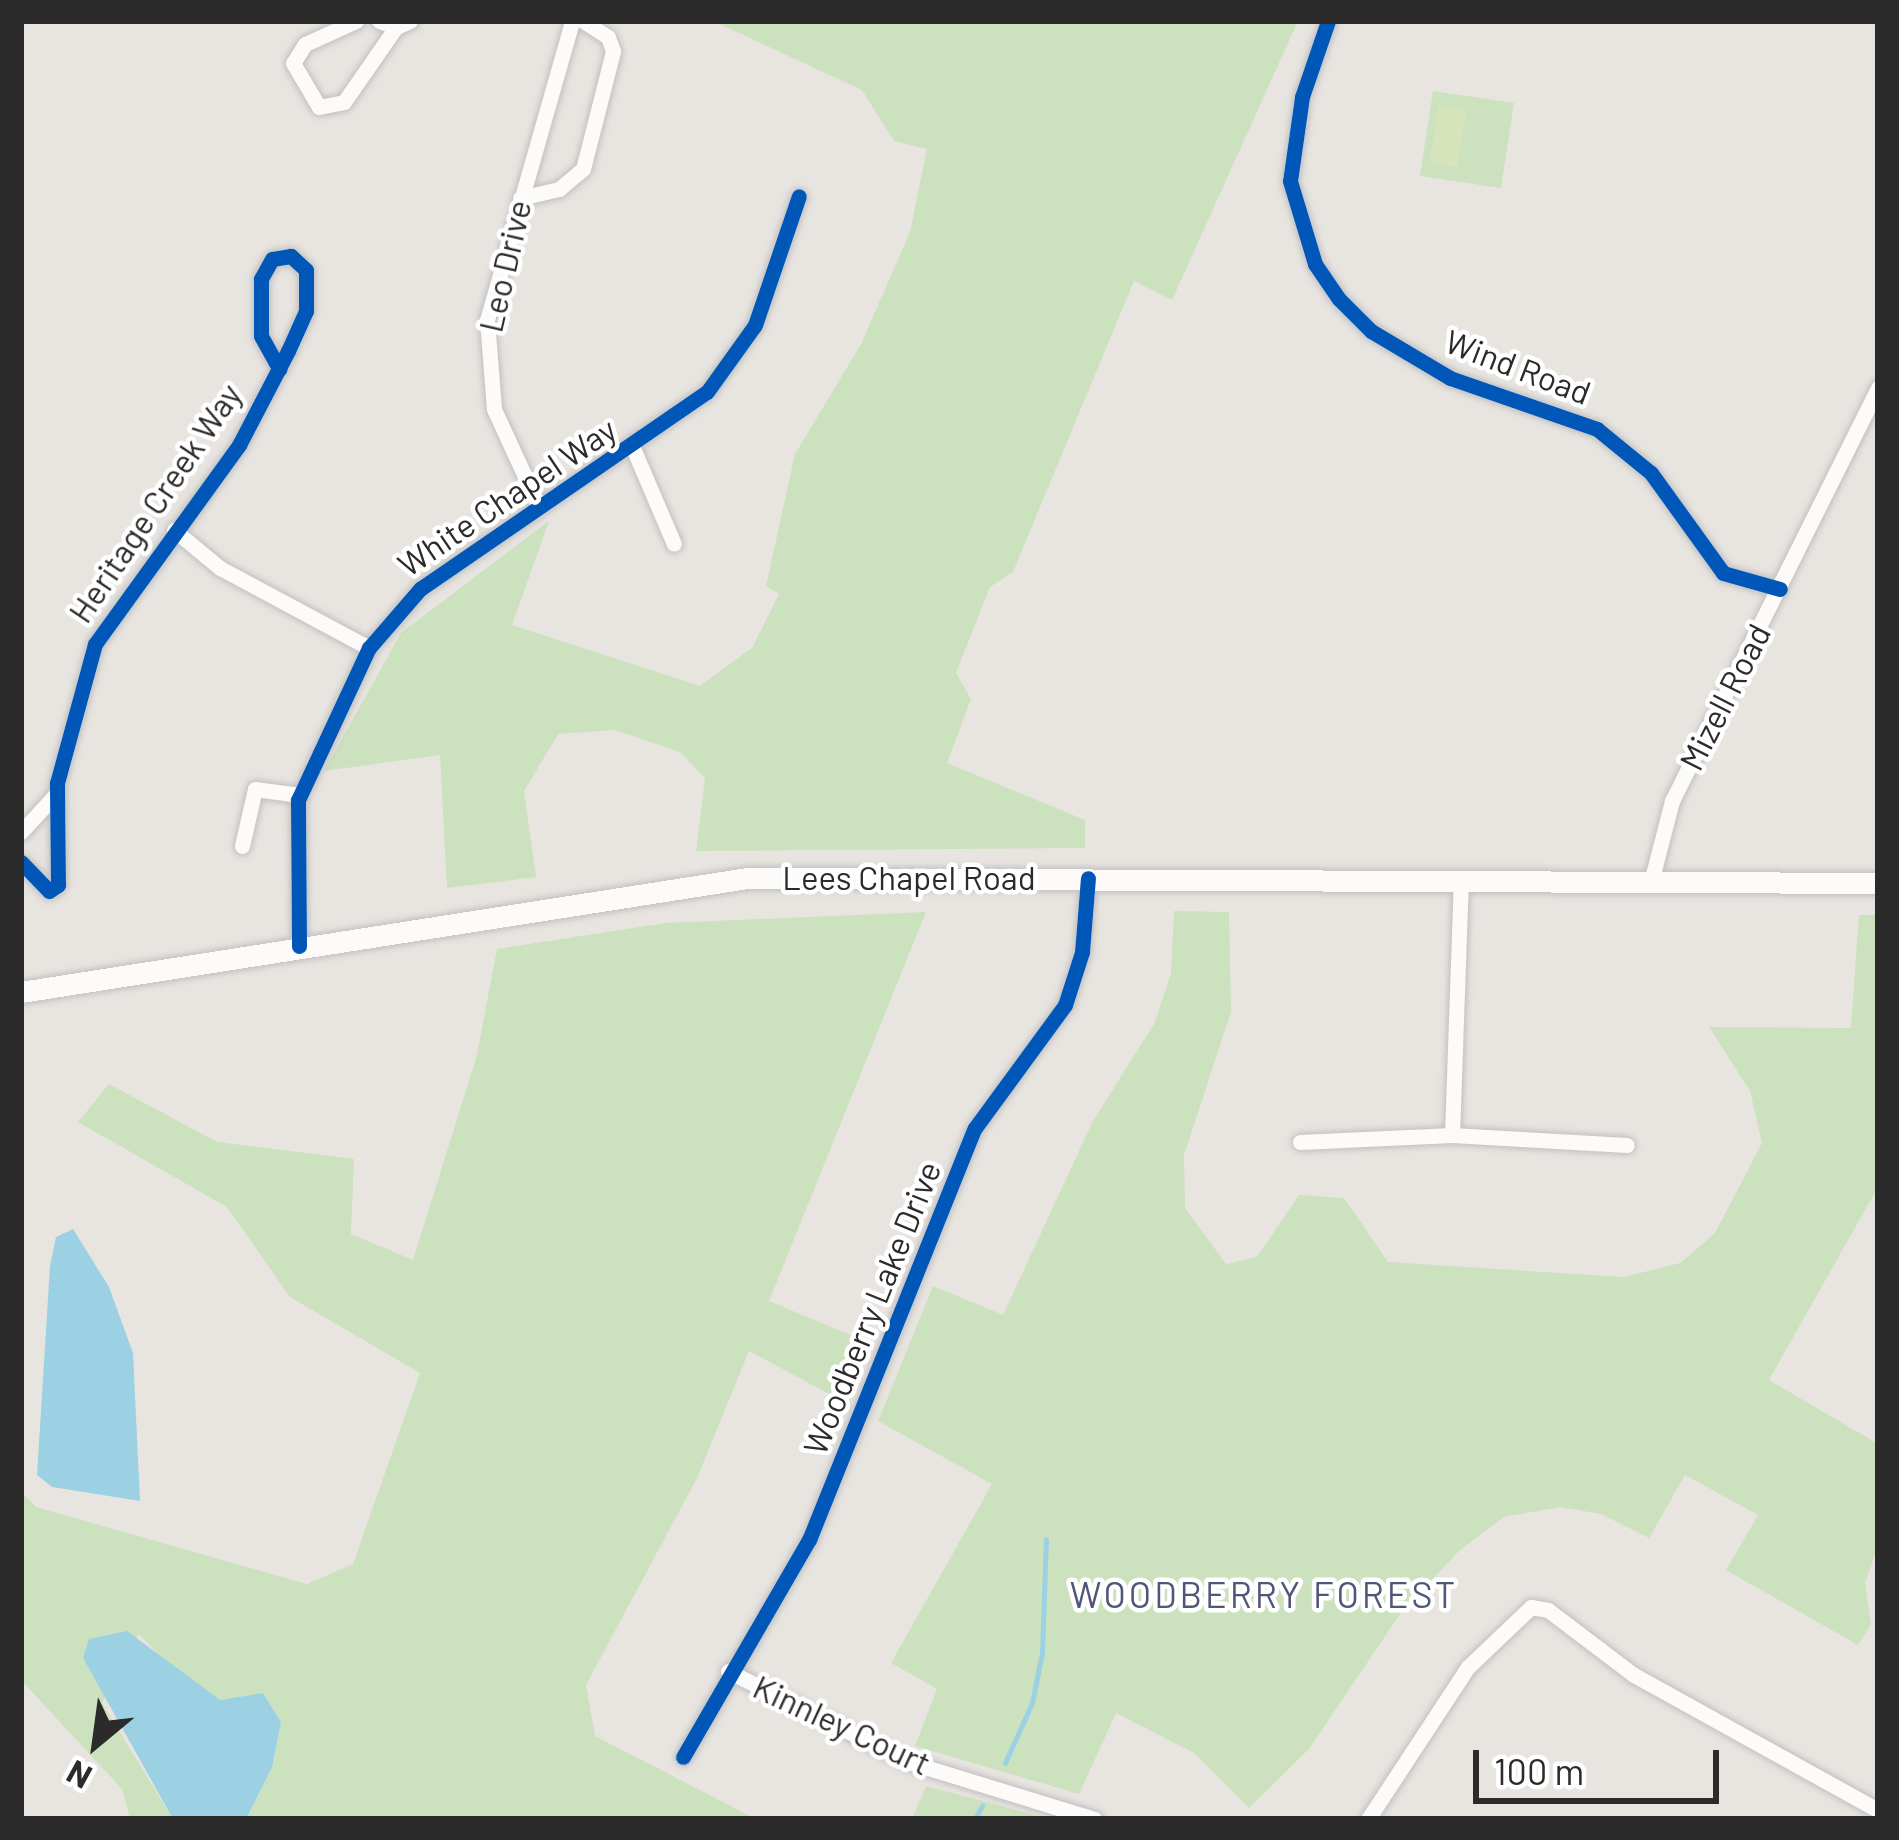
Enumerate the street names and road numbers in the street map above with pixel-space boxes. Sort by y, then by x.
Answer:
street label: Leo Drive [471,196,539,336]
street label: Wind Road [1440,321,1596,413]
street label: Heritage Creek Way [60,376,250,630]
street label: White Chapel Way [390,409,624,585]
street label: Mizell Road [1671,617,1779,777]
street label: Lees Chapel Road [782,858,1036,898]
street label: Woodberry Lake Drive [795,1156,949,1460]
street label: Kinnley Court [747,1667,937,1783]

